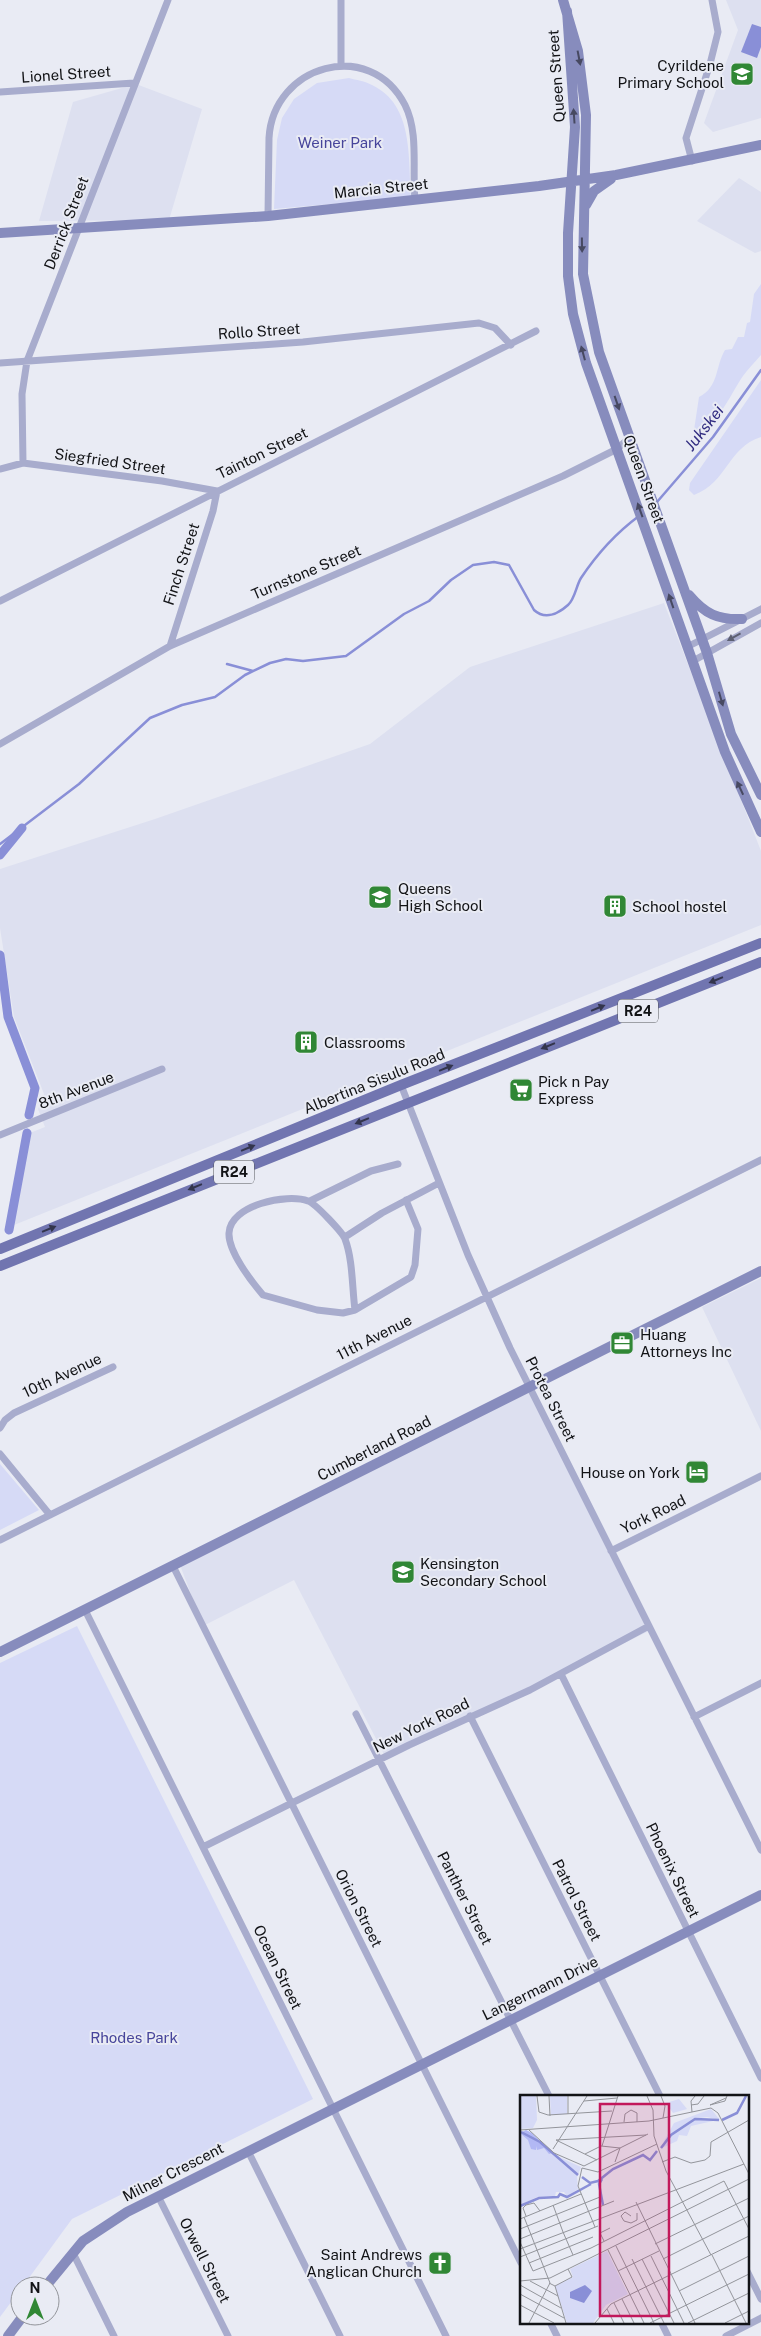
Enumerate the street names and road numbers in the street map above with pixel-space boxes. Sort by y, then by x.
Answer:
street label: Queen Street [544,29,568,123]
street label: Lionel Street [21,62,112,86]
street label: Derrick Street [40,174,92,272]
street label: Marcia Street [333,175,429,201]
street label: Rollo Street [217,320,301,342]
street label: Tainton Street [214,424,310,482]
street label: Queen Street [620,432,668,526]
street label: Siegfried Street [53,445,167,477]
street label: Finch Street [160,521,202,607]
street label: Turnstone Street [249,541,363,603]
road number: R24 [618,999,658,1022]
street label: Albertina Sisulu Road [301,1045,447,1117]
street label: 8th Avenue [36,1068,116,1112]
road number: R24 [214,1160,254,1184]
street label: 11th Avenue [334,1311,414,1363]
street label: 10th Avenue [20,1349,104,1401]
street label: Protea Street [522,1354,580,1445]
street label: Cumberland Road [314,1412,434,1484]
street label: York Road [618,1491,688,1537]
street label: New York Road [370,1694,472,1756]
street label: Phoenix Street [643,1820,703,1920]
street label: Panther Street [434,1849,496,1948]
street label: Patrol Street [549,1856,605,1944]
street label: Orion Street [332,1866,386,1950]
street label: Ocean Street [250,1922,306,2012]
street label: Langermann Drive [479,1953,601,2023]
street label: Milner Crescent [120,2139,226,2205]
street label: Orwell Street [176,2215,234,2306]

